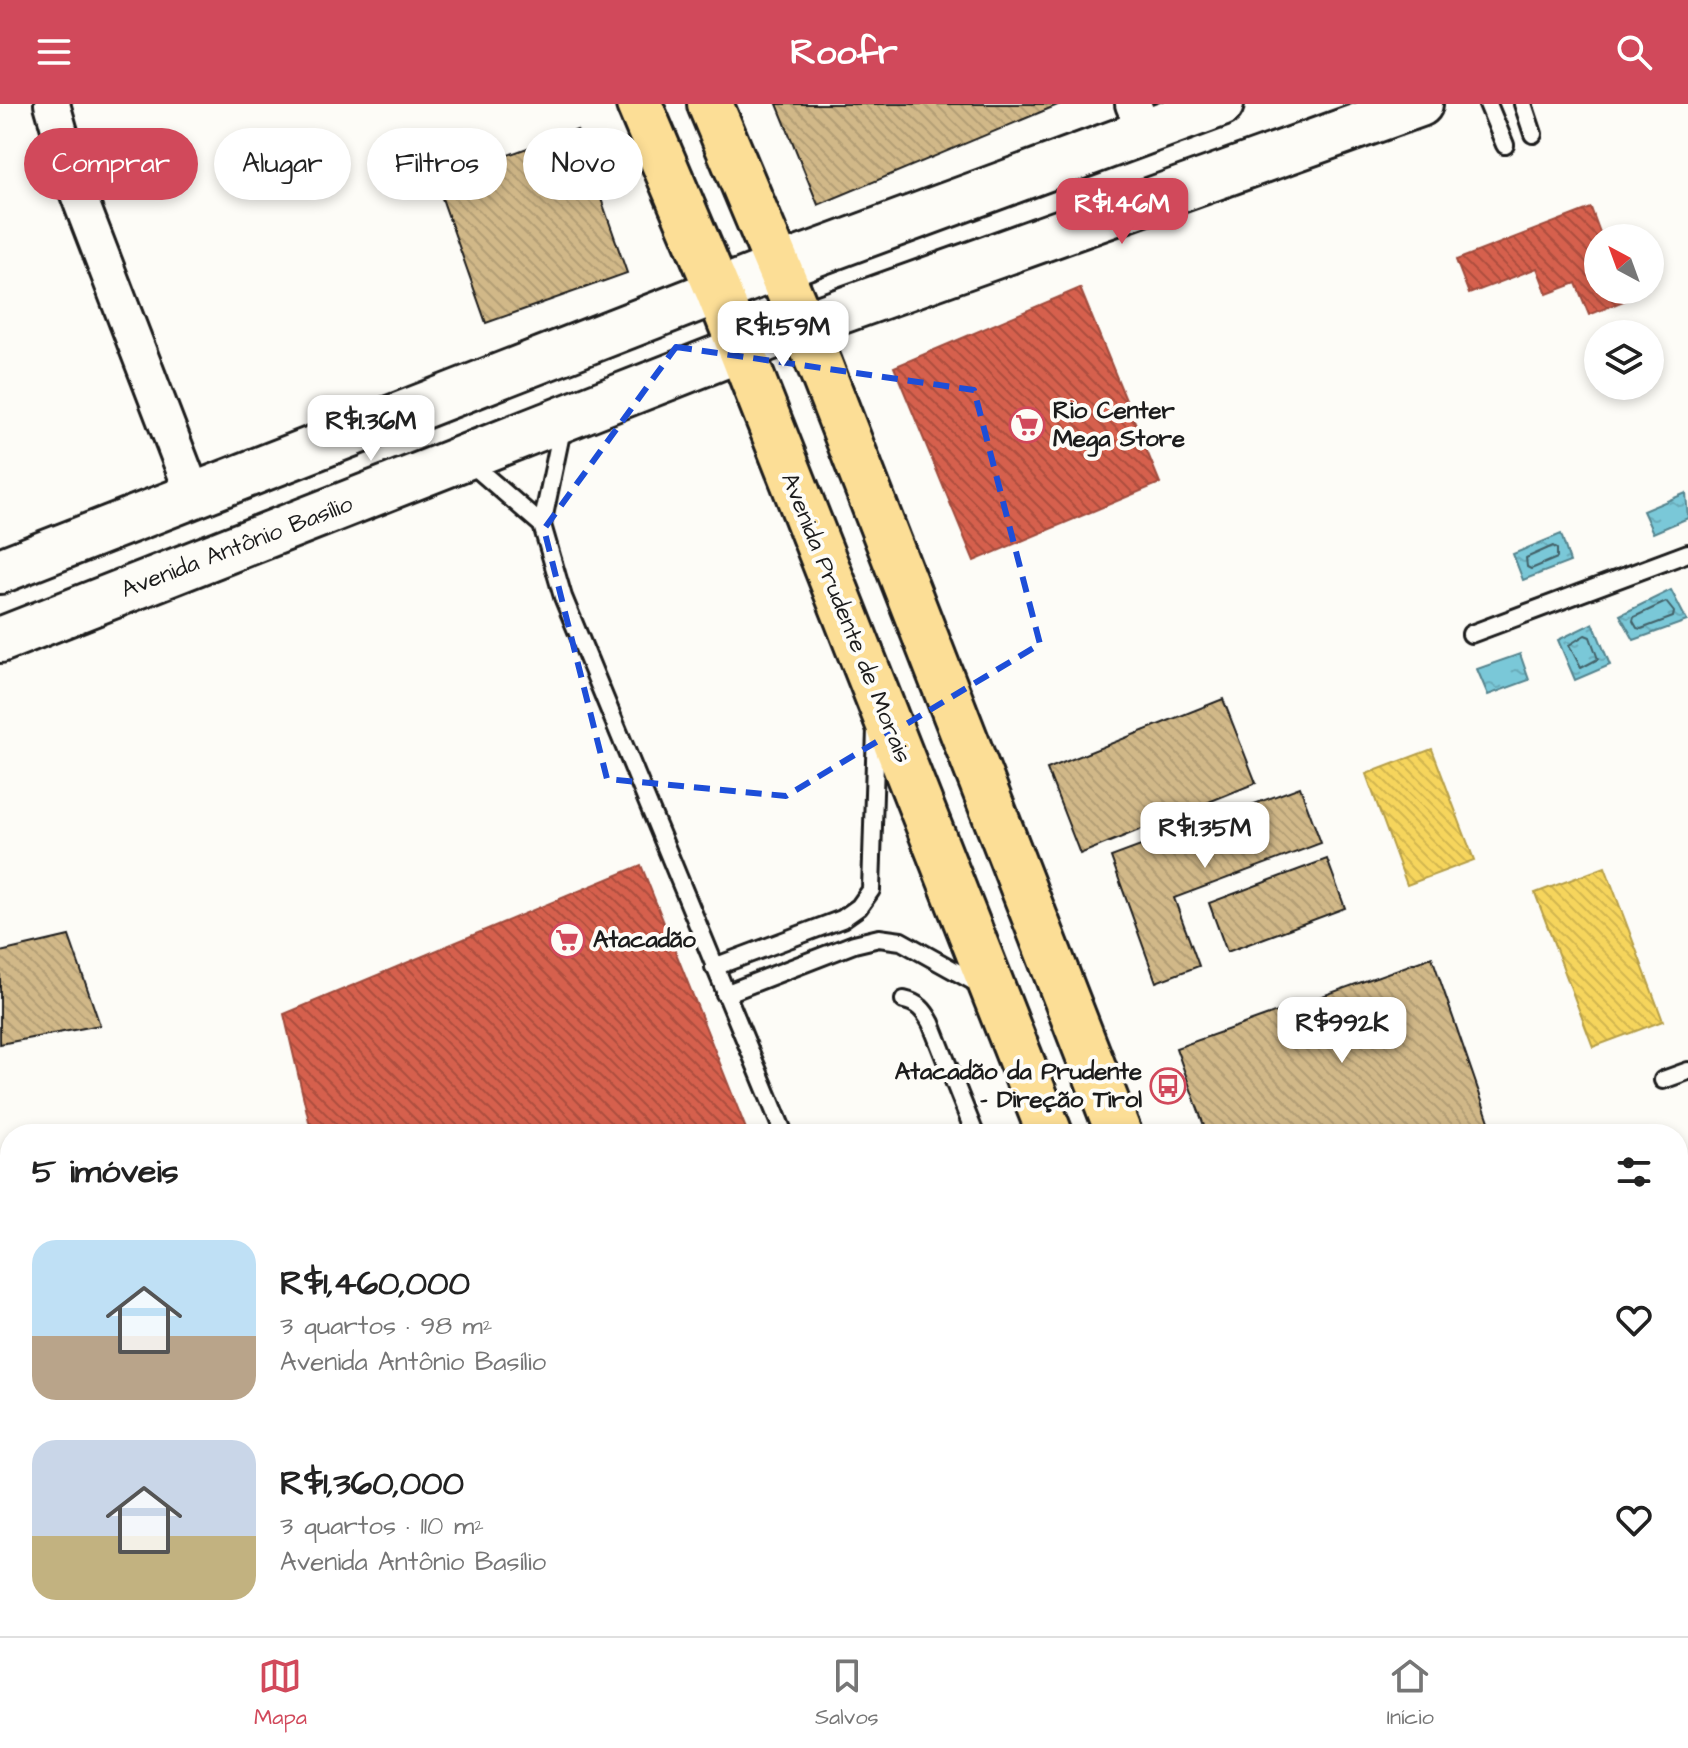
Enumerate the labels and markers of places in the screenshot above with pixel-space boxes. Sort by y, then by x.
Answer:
pin: R$1.46M [1048,178,1196,246]
pin: R$1.59M [709,301,857,369]
place label: Rio Center Mega Store [1053,394,1185,457]
pin: R$1.36M [297,395,445,463]
supermarket icon: Rio Center Mega Store [1008,406,1046,444]
pin: R$1.35M [1131,802,1279,870]
supermarket icon: Atacadão [548,921,586,959]
place label: Atacadão [593,923,696,957]
pin: R$992K [1277,997,1407,1065]
place label: Atacadão da Prudente - Direção Tirol [895,1055,1142,1117]
bus stop icon: Atacadão da Prudente - Direção Tirol [1149,1067,1187,1105]

